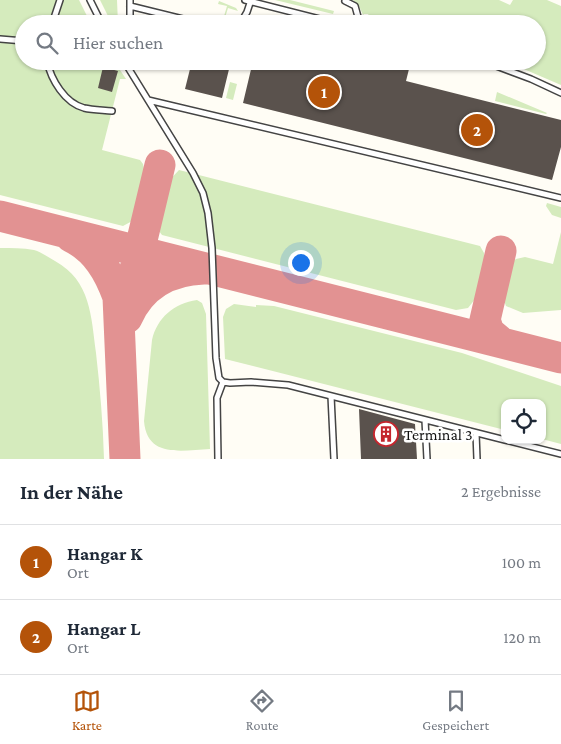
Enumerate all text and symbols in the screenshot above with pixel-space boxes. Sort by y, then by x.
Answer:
search box [15,15,546,70]
icon: search [33,29,61,57]
text: Hier suchen [73,32,163,53]
pin: 1 [308,73,340,111]
pin: 2 [461,111,493,149]
your location [288,250,314,276]
map controls [501,399,546,444]
button: locate [501,399,546,444]
building icon: Terminal 3 [373,421,399,447]
place label: Terminal 3 [404,426,473,443]
text: In der Nähe [20,480,123,504]
text: 2 Ergebnisse [461,483,541,500]
text: Hangar K [67,543,142,564]
text: 1 [33,554,39,571]
text: 100 m [502,554,541,571]
text: Ort [67,564,89,581]
text: Hangar L [67,618,140,639]
text: 2 [32,629,40,646]
text: 120 m [503,629,541,646]
text: Ort [67,639,89,656]
tab: Karte [72,687,102,733]
tab: Route [246,687,279,733]
tab: Gespeichert [422,687,489,733]

